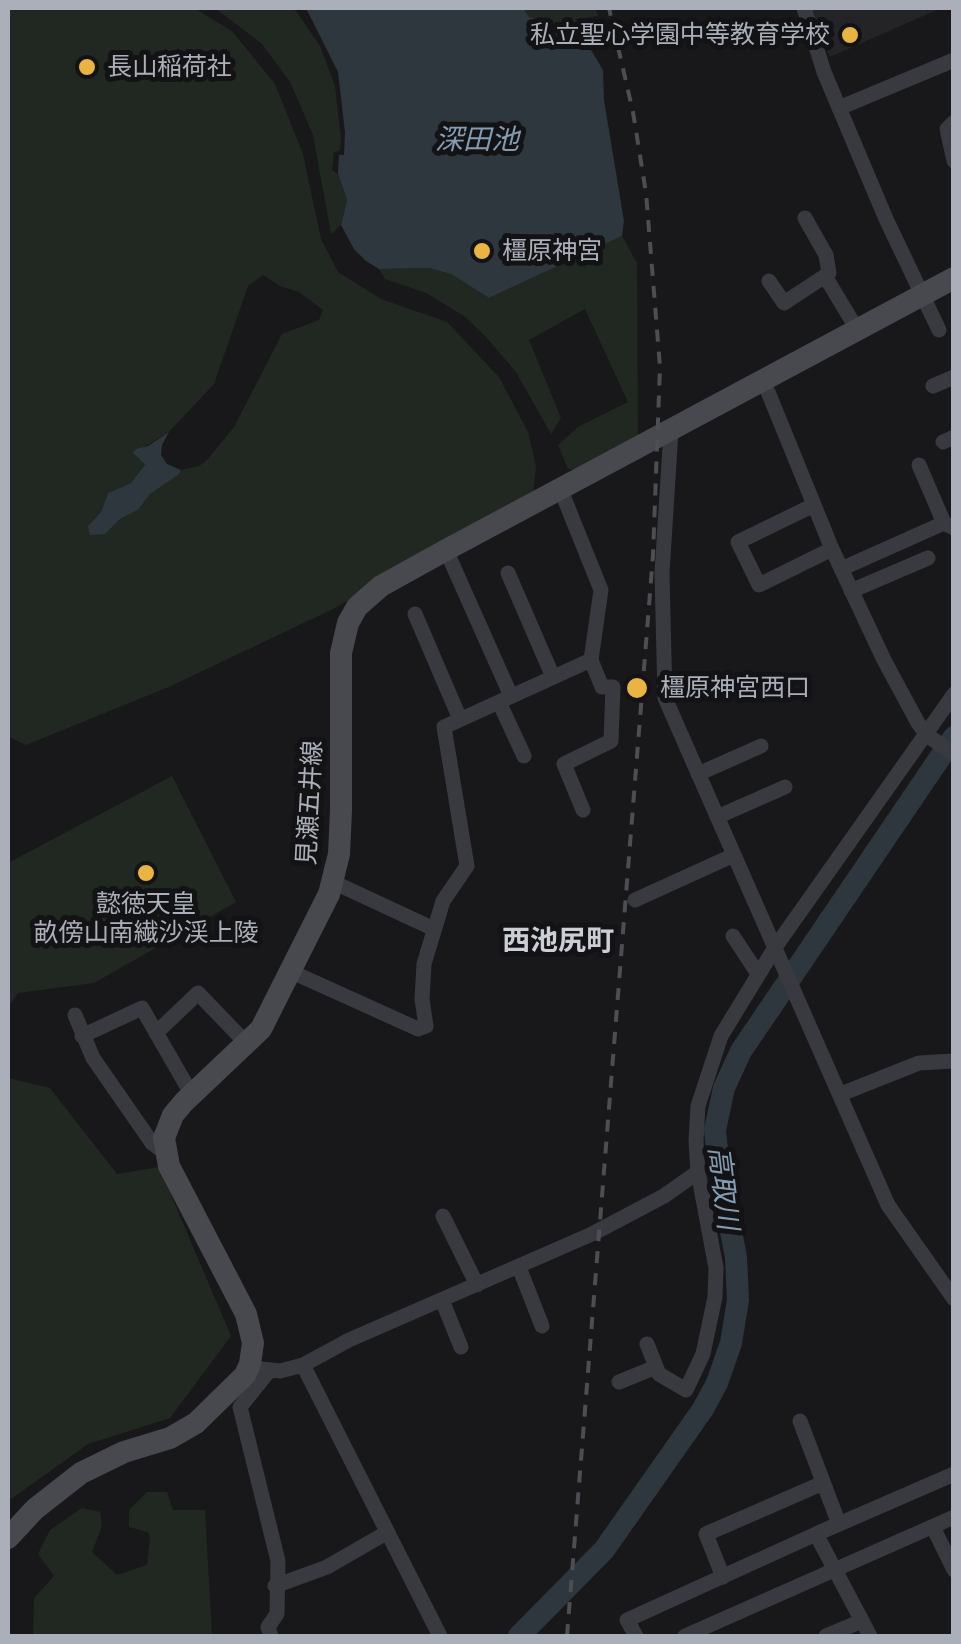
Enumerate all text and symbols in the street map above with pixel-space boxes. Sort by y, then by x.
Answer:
place label: 私立聖心学園中等教育学校 [530,20,830,50]
marker: 私立聖心学園中等教育学校 [839,24,861,46]
place label: 長山稲荷社 [107,52,232,82]
marker: 長山稲荷社 [76,56,98,78]
water label: 深田池 [435,123,519,157]
place label: 橿原神宮 [502,236,602,266]
marker: 橿原神宮 [471,240,493,262]
place label: 橿原神宮西口 [660,673,810,703]
marker: 橿原神宮西口 [624,675,650,701]
street label: 見瀬五井線 [292,740,328,866]
marker: 懿徳天皇 畝傍山南繊沙渓上陵 [135,862,157,884]
place label: 懿徳天皇 畝傍山南繊沙渓上陵 [34,889,258,948]
district label: 西池尻町 [502,924,614,958]
water label: 高取川 [701,1144,745,1232]

